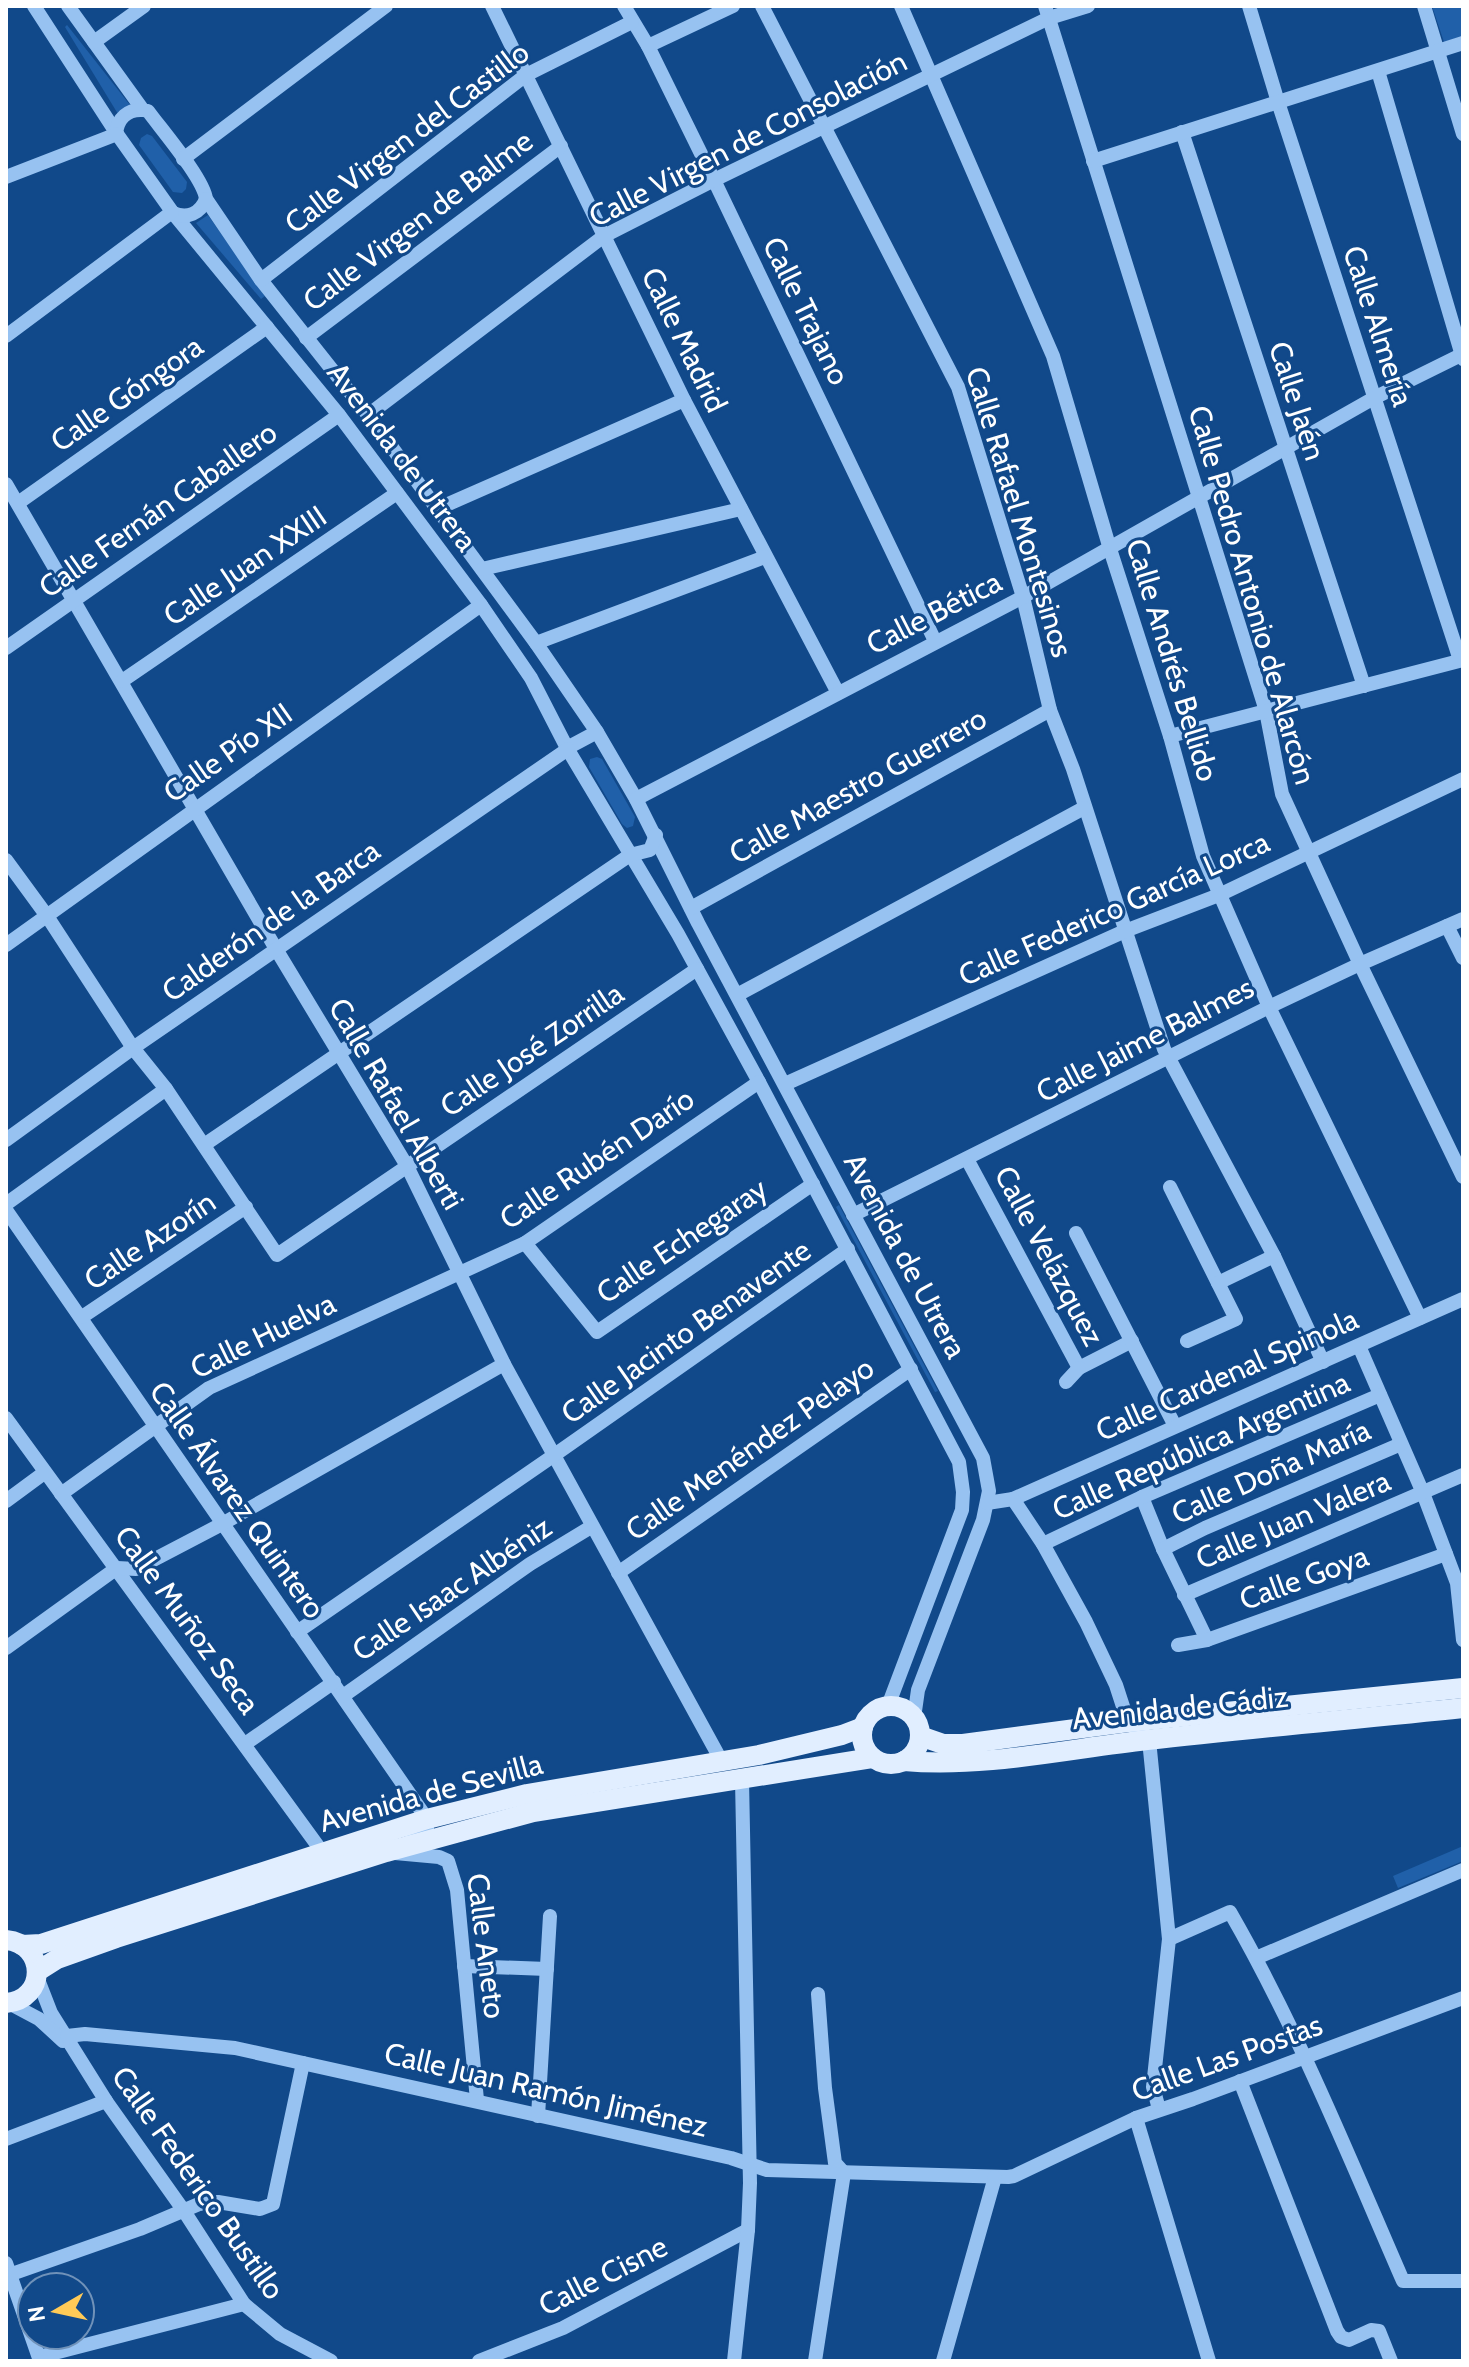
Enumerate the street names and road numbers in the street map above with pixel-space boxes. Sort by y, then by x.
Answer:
street label: Calle Virgen del Castillo [277,34,536,242]
street label: Calle Virgen de Consolación [583,42,913,235]
street label: Calle Virgen de Balme [296,122,540,319]
street label: Calle Trajano [755,231,858,391]
street label: Calle Almería [1335,241,1422,411]
street label: Calle Madrid [633,261,735,418]
street label: Calle Góngora [43,327,210,460]
street label: Calle Jaén [1261,337,1334,465]
street label: Avenida de Utrera [319,355,486,559]
street label: Calle Rafael Montesinos [958,362,1081,661]
street label: Calle Pedro Antonio de Alarcón [1181,401,1324,789]
street label: Calle Fernán Caballero [32,414,284,606]
street label: Calle Juan XXIII [156,498,333,634]
street label: Calle Andrés Bellido [1118,534,1227,786]
street label: Calle Bética [860,562,1008,662]
street label: Calle Pío XII [156,695,299,810]
street label: Calle Maestro Guerrero [723,699,993,872]
street label: Calle Federico García Lorca [953,823,1276,994]
street label: Calderón de la Barca [155,831,387,1010]
street label: Calle Jaime Balmes [1030,969,1260,1110]
street label: Calle José Zorrilla [433,974,631,1125]
street label: Calle Rafael Alberti [321,991,472,1216]
street label: Calle Rubén Darío [493,1080,701,1237]
street label: Avenida de Utrera [836,1147,975,1365]
street label: Calle Velázquez [987,1160,1112,1352]
street label: Calle Echegaray [589,1170,774,1311]
street label: Calle Azorín [77,1183,222,1298]
street label: Calle Jacinto Benavente [554,1232,818,1432]
street label: Calle Huelva [184,1284,342,1387]
street label: Calle Cardenal Spinola [1090,1300,1364,1449]
street label: Calle Menéndez Pelayo [618,1349,881,1548]
street label: Calle República Argentina [1046,1363,1356,1528]
street label: Calle Álvarez Quintero [142,1374,333,1625]
street label: Calle Doña María [1166,1411,1377,1532]
street label: Calle Juan Valera [1190,1462,1396,1577]
street label: Calle Isaac Albéniz [345,1508,558,1669]
street label: Calle Muñoz Seca [107,1518,268,1721]
street label: Calle Goya [1234,1537,1374,1618]
street label: Avenida de Cádiz [1070,1678,1290,1737]
street label: Avenida de Sevilla [315,1745,547,1840]
street label: Calle Aneto [459,1871,514,2021]
street label: Calle Las Postas [1126,2006,1327,2109]
street label: Calle Juan Ramón Jiménez [381,2034,711,2145]
street label: Calle Federico Bustillo [104,2059,293,2306]
street label: Calle Cisne [532,2227,673,2324]

